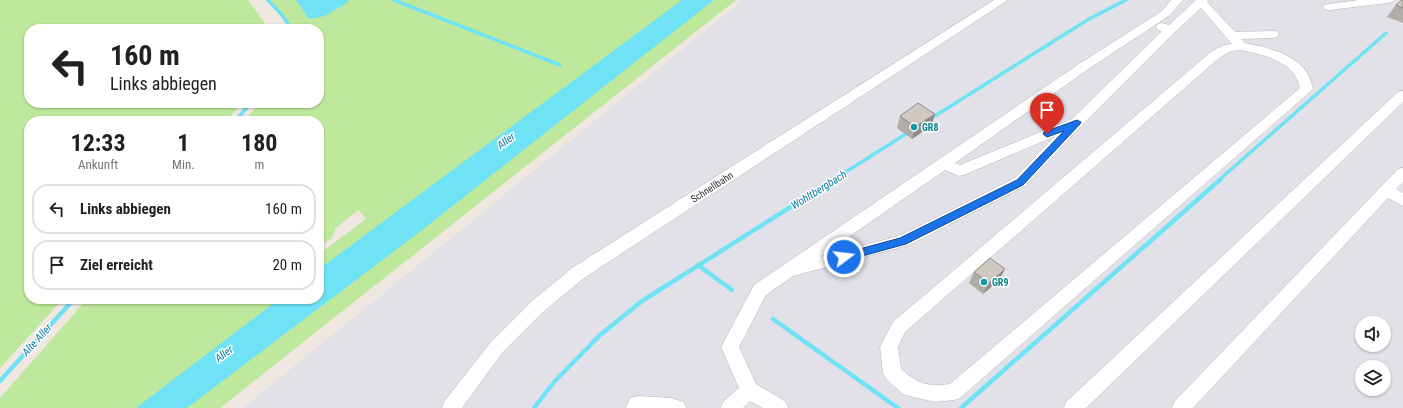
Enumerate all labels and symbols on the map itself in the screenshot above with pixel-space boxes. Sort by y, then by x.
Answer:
pin [1030,93,1064,134]
marker: GR8 [909,122,919,132]
place label: GR8 [922,122,938,133]
water label: Aller [494,130,518,153]
water label: Wohltbergbach [789,168,849,212]
street label: Schnellbahn [689,169,735,205]
position arrow [823,236,865,278]
marker: GR9 [979,277,989,287]
place label: GR9 [992,277,1008,288]
water label: Alte Aller [19,321,55,359]
water label: Aller [212,343,236,366]

